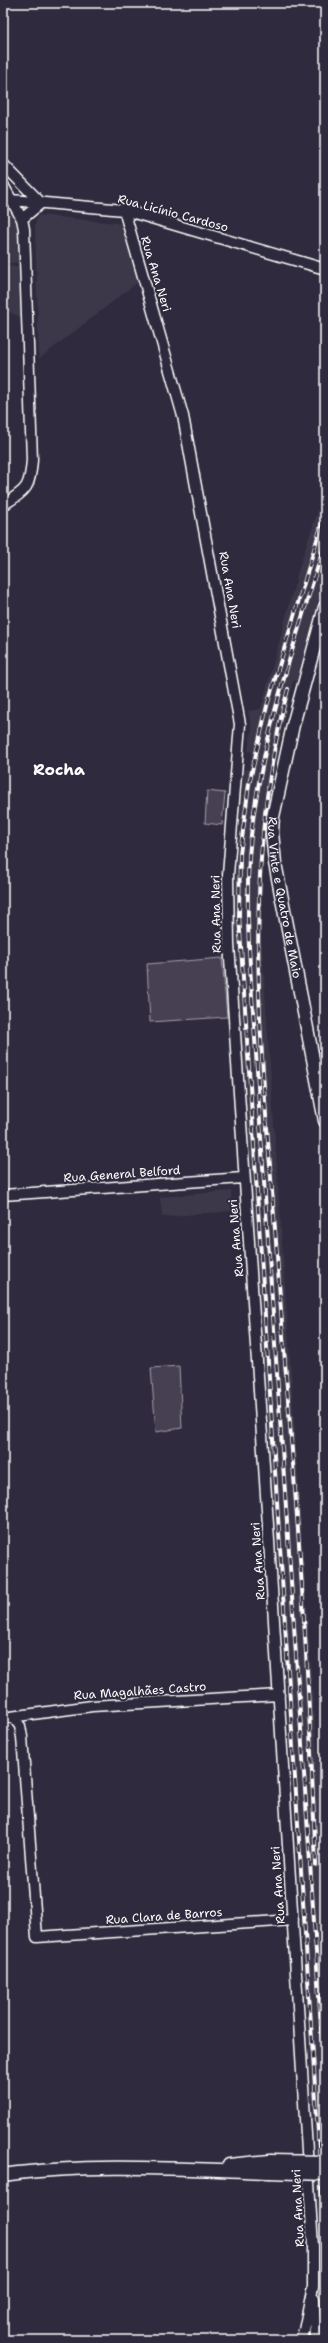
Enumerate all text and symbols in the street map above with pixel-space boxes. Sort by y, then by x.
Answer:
street label: Rua Licínio Cardoso [116,191,230,235]
street label: Rua Ana Neri [137,234,175,314]
street label: Rua Ana Neri [215,550,245,630]
district label: Rocha [33,759,85,780]
street label: Rua Vinte e Quatro de Maio [264,816,305,980]
street label: Rua Ana Neri [207,875,225,953]
street label: Rua General Belford [63,1162,181,1186]
street label: Rua Ana Neri [225,1198,247,1278]
street label: Rua Ana Neri [247,1521,269,1601]
street label: Rua Magalhães Castro [73,1678,207,1704]
street label: Rua Ana Neri [267,1845,289,1925]
street label: Rua Clara de Barros [105,1904,223,1928]
street label: Rua Ana Neri [288,2169,308,2247]

